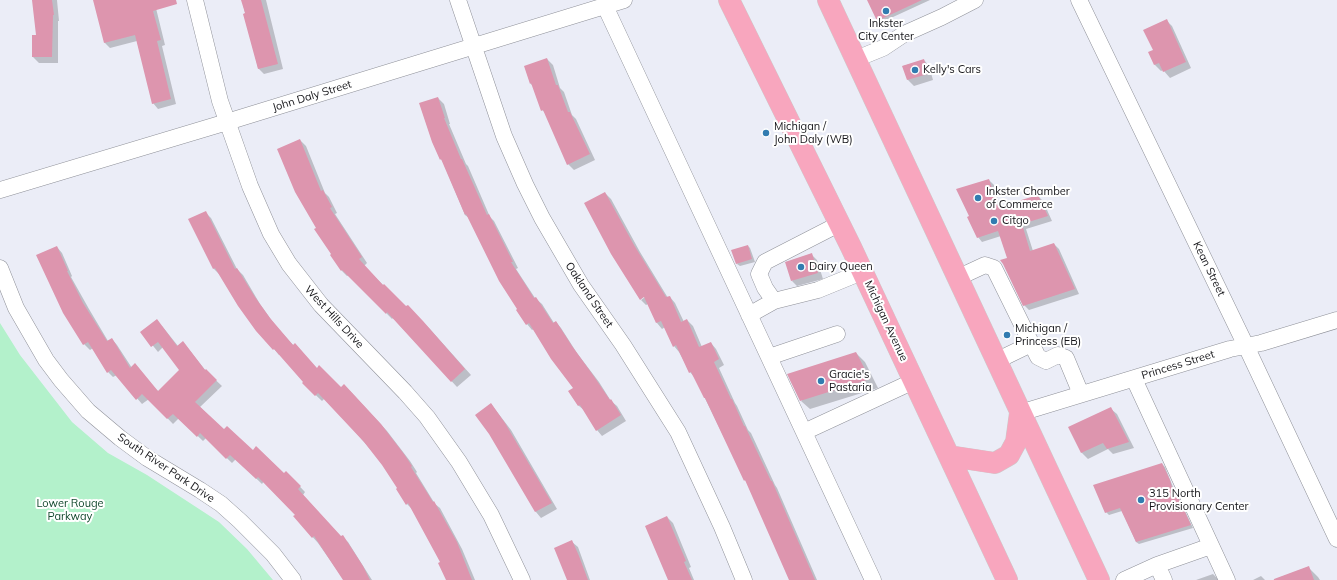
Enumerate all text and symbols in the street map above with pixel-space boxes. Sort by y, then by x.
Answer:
marker: Inkster City Center [881,6,891,16]
place label: Inkster City Center [858,17,914,43]
place label: Kelly's Cars [923,63,981,77]
marker: Kelly's Cars [910,65,920,75]
street label: John Daly Street [271,78,353,114]
place label: Michigan / John Daly (WB) [774,120,853,146]
marker: Michigan / John Daly (WB) [761,128,771,138]
place label: Inkster Chamber of Commerce [986,185,1070,211]
marker: Inkster Chamber of Commerce [973,193,983,203]
place label: Citgo [1002,214,1029,228]
marker: Citgo [989,216,999,226]
street label: Kean Street [1190,240,1228,298]
street label: Oakland Street [562,260,616,330]
place label: Dairy Queen [809,260,873,274]
marker: Dairy Queen [796,262,806,272]
street label: Michigan Avenue [862,279,910,363]
street label: West Hills Drive [302,283,366,351]
place label: Michigan / Princess (EB) [1015,322,1081,348]
marker: Michigan / Princess (EB) [1002,330,1012,340]
street label: Princess Street [1140,348,1216,382]
place label: Gracie's Pastaria [829,368,872,394]
marker: Gracie's Pastaria [816,376,826,386]
street label: South River Park Drive [115,431,217,505]
place label: 315 North Provisionary Center [1149,487,1248,513]
marker: 315 North Provisionary Center [1136,495,1146,505]
park label: Lower Rouge Parkway [36,497,104,523]

